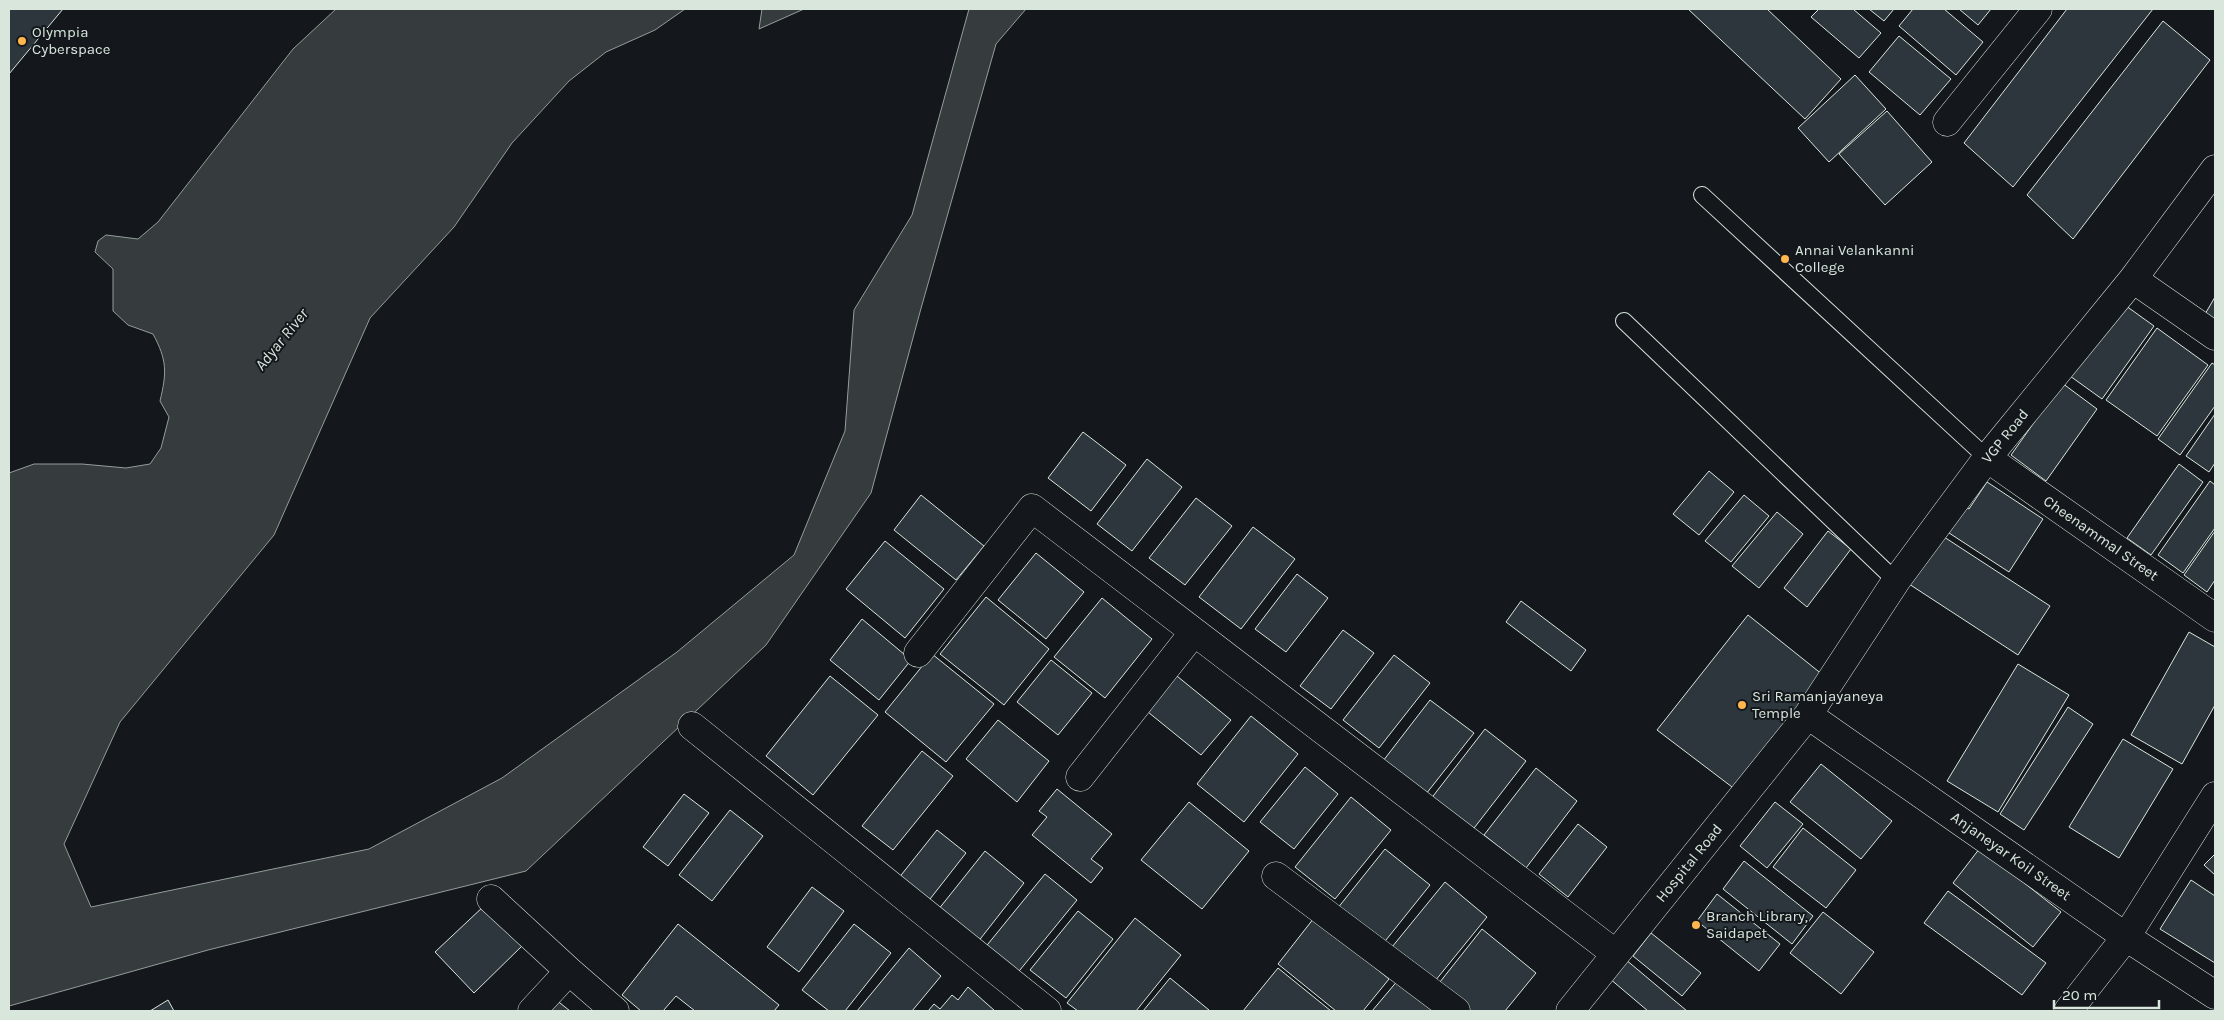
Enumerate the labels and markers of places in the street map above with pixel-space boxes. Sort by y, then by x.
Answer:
place label: Olympia Cyberspace [32,23,111,58]
marker: Olympia Cyberspace [16,35,28,47]
place label: Annai Velankanni College [1795,241,1914,276]
marker: Annai Velankanni College [1779,253,1791,265]
place label: Sri Ramanjayaneya Temple [1752,687,1884,722]
marker: Sri Ramanjayaneya Temple [1736,699,1748,711]
place label: Branch Library, Saidapet [1706,907,1808,942]
marker: Branch Library, Saidapet [1690,919,1702,931]

